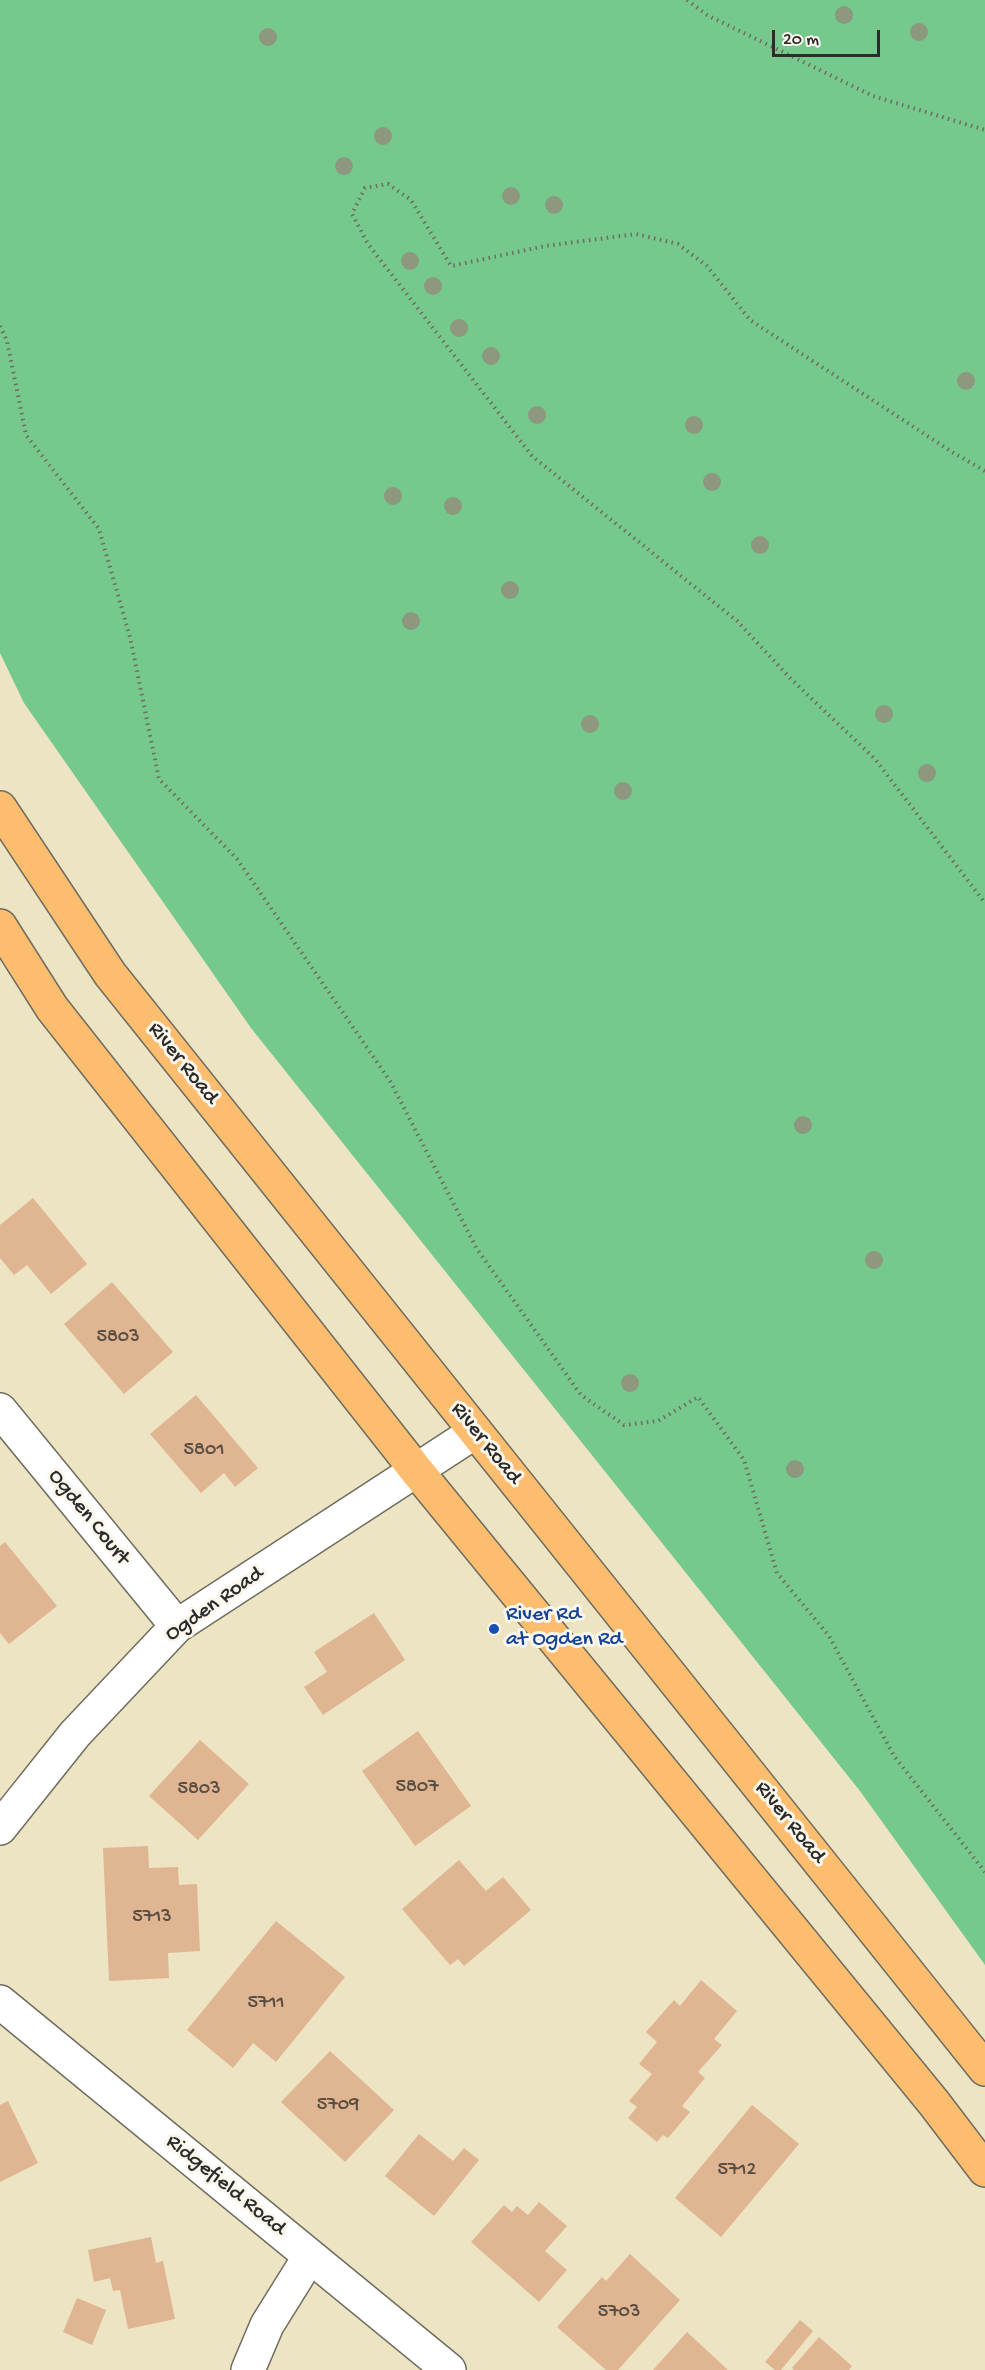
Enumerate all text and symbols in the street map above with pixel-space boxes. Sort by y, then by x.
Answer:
scale bar [775,18,883,56]
text: 20 m [783,30,819,51]
street label: River Road [141,1017,223,1111]
house number: 5803 [96,1326,140,1350]
street label: River Road [444,1397,526,1491]
house number: 5801 [184,1439,224,1463]
street label: Ogden Court [41,1465,135,1571]
street label: Ogden Road [161,1562,269,1648]
place label: River Rd at Ogden Rd [506,1603,622,1654]
marker: River Rd at Ogden Rd [487,1622,501,1636]
house number: 5807 [395,1776,439,1800]
street label: River Road [748,1776,830,1870]
house number: 5803 [177,1778,221,1802]
house number: 5713 [132,1906,172,1930]
house number: 5711 [247,1992,285,2016]
house number: 5709 [317,2094,359,2118]
street label: Ridgefield Road [160,2130,290,2242]
house number: 5712 [718,2159,756,2183]
house number: 5703 [598,2301,640,2325]

